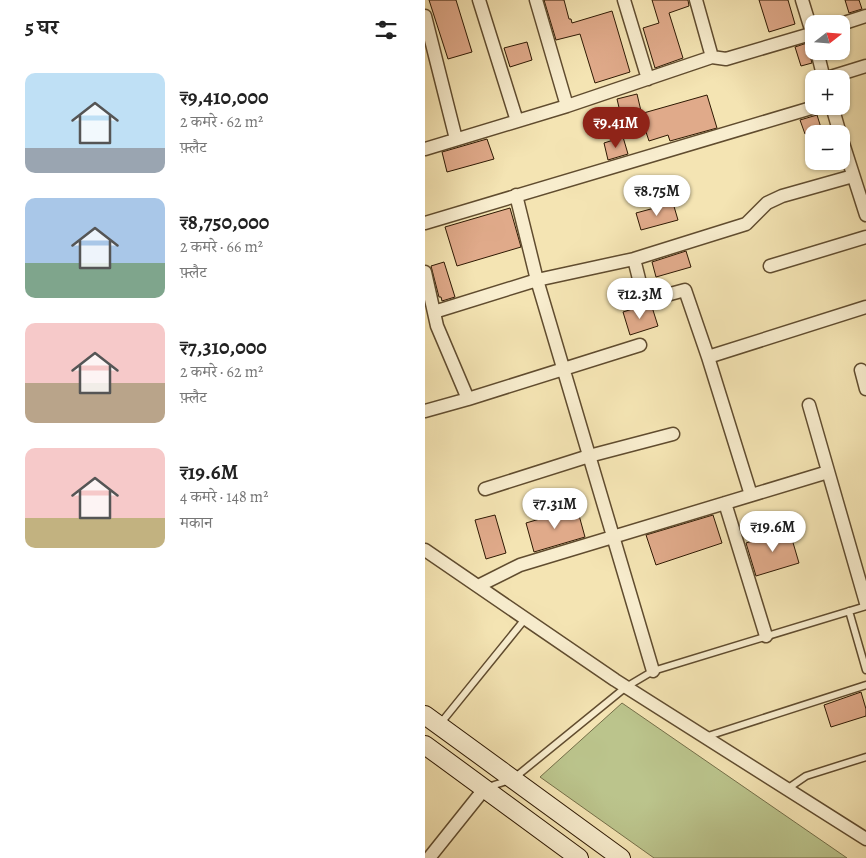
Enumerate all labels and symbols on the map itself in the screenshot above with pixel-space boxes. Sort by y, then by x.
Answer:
north arrow [805,15,850,60]
pin: ₹9.41M [575,106,657,149]
pin: ₹8.75M [616,174,698,217]
pin: ₹12.3M [599,278,681,320]
pin: ₹7.31M [514,488,596,530]
pin: ₹19.6M [732,510,814,553]

